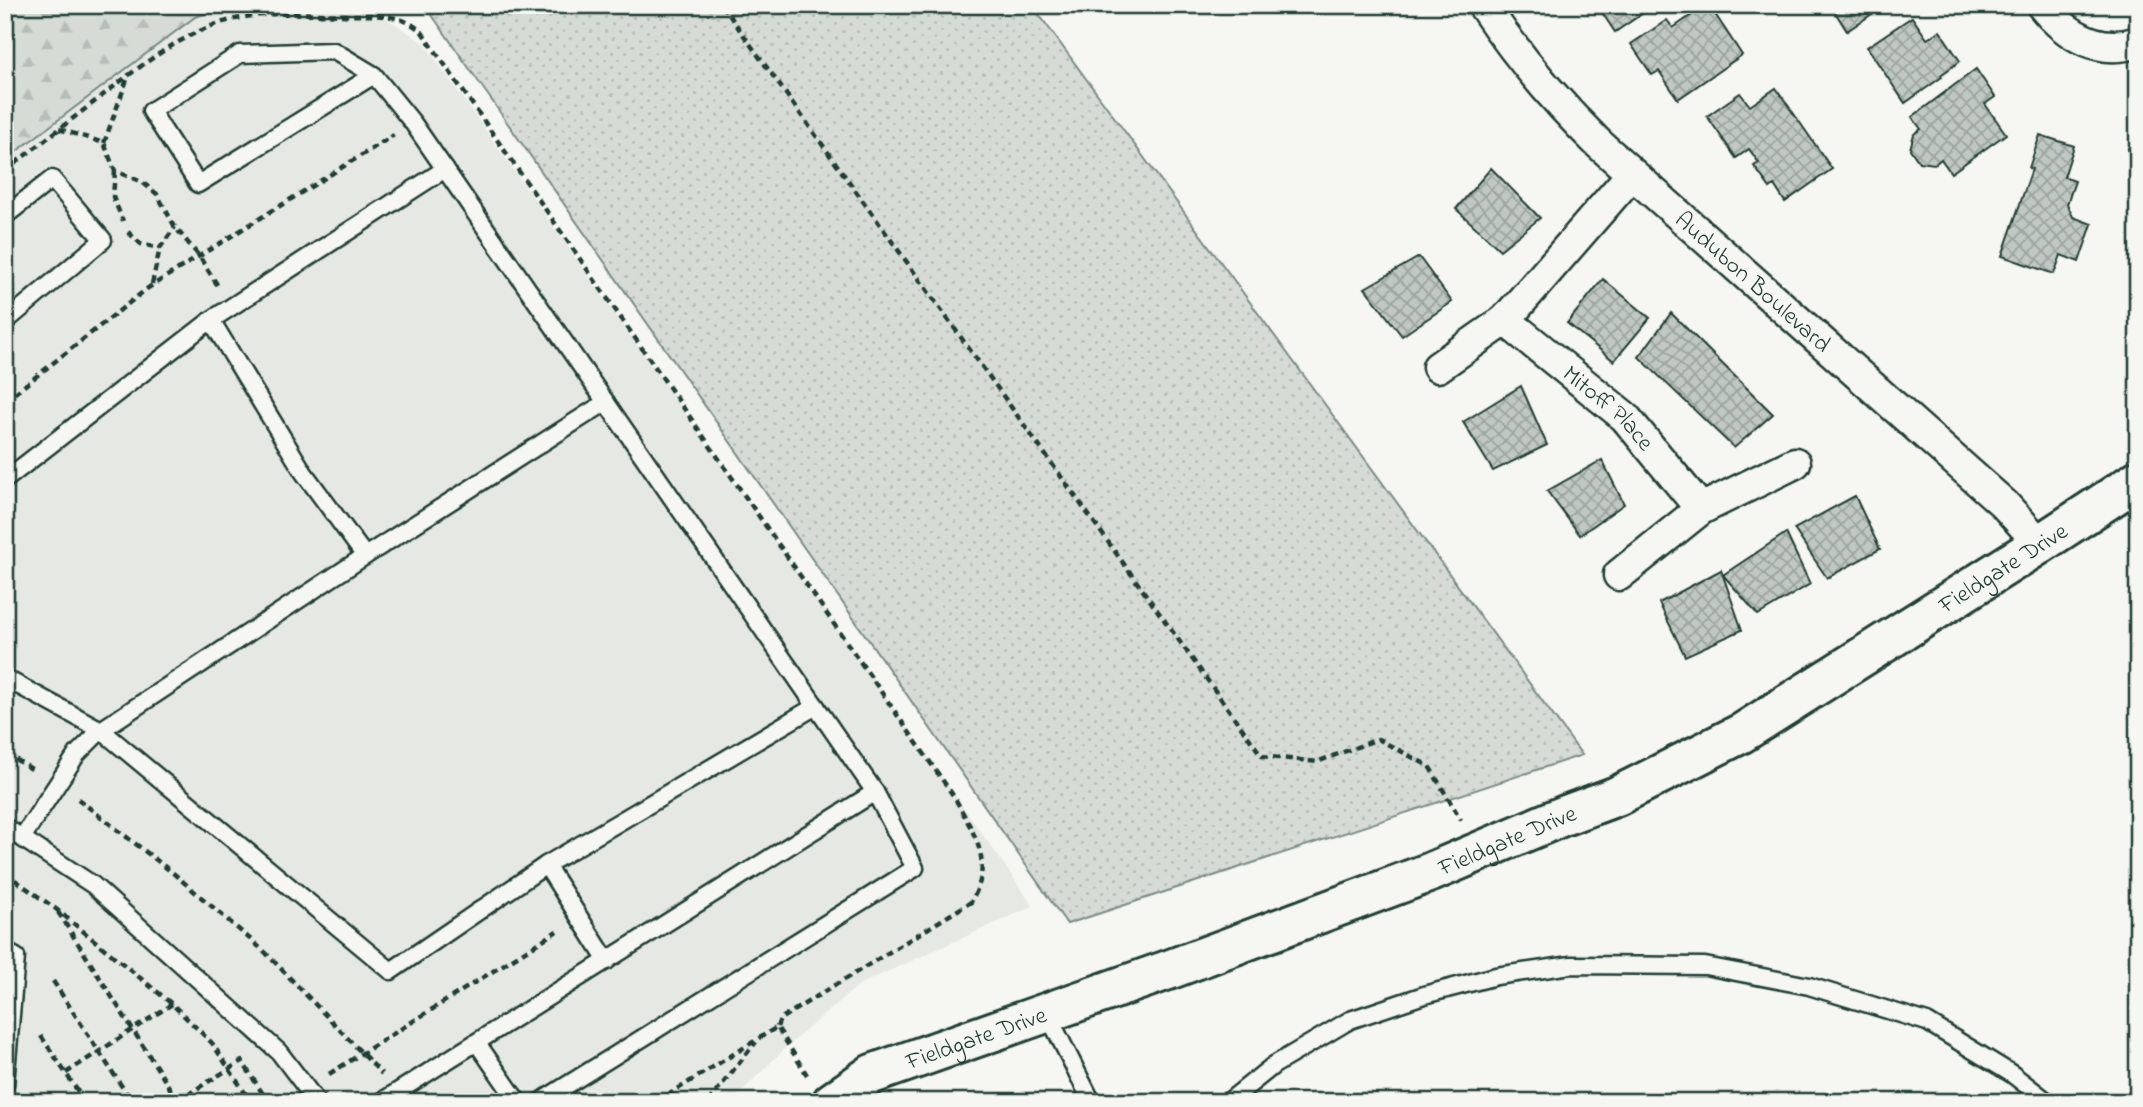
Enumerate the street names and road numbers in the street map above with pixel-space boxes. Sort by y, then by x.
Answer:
street label: Audubon Boulevard [1666,204,1838,363]
street label: Mitoff Place [1554,358,1661,460]
street label: Fieldgate Drive [1932,515,2076,624]
street label: Fieldgate Drive [1433,797,1582,887]
street label: Fieldgate Drive [901,999,1052,1081]

